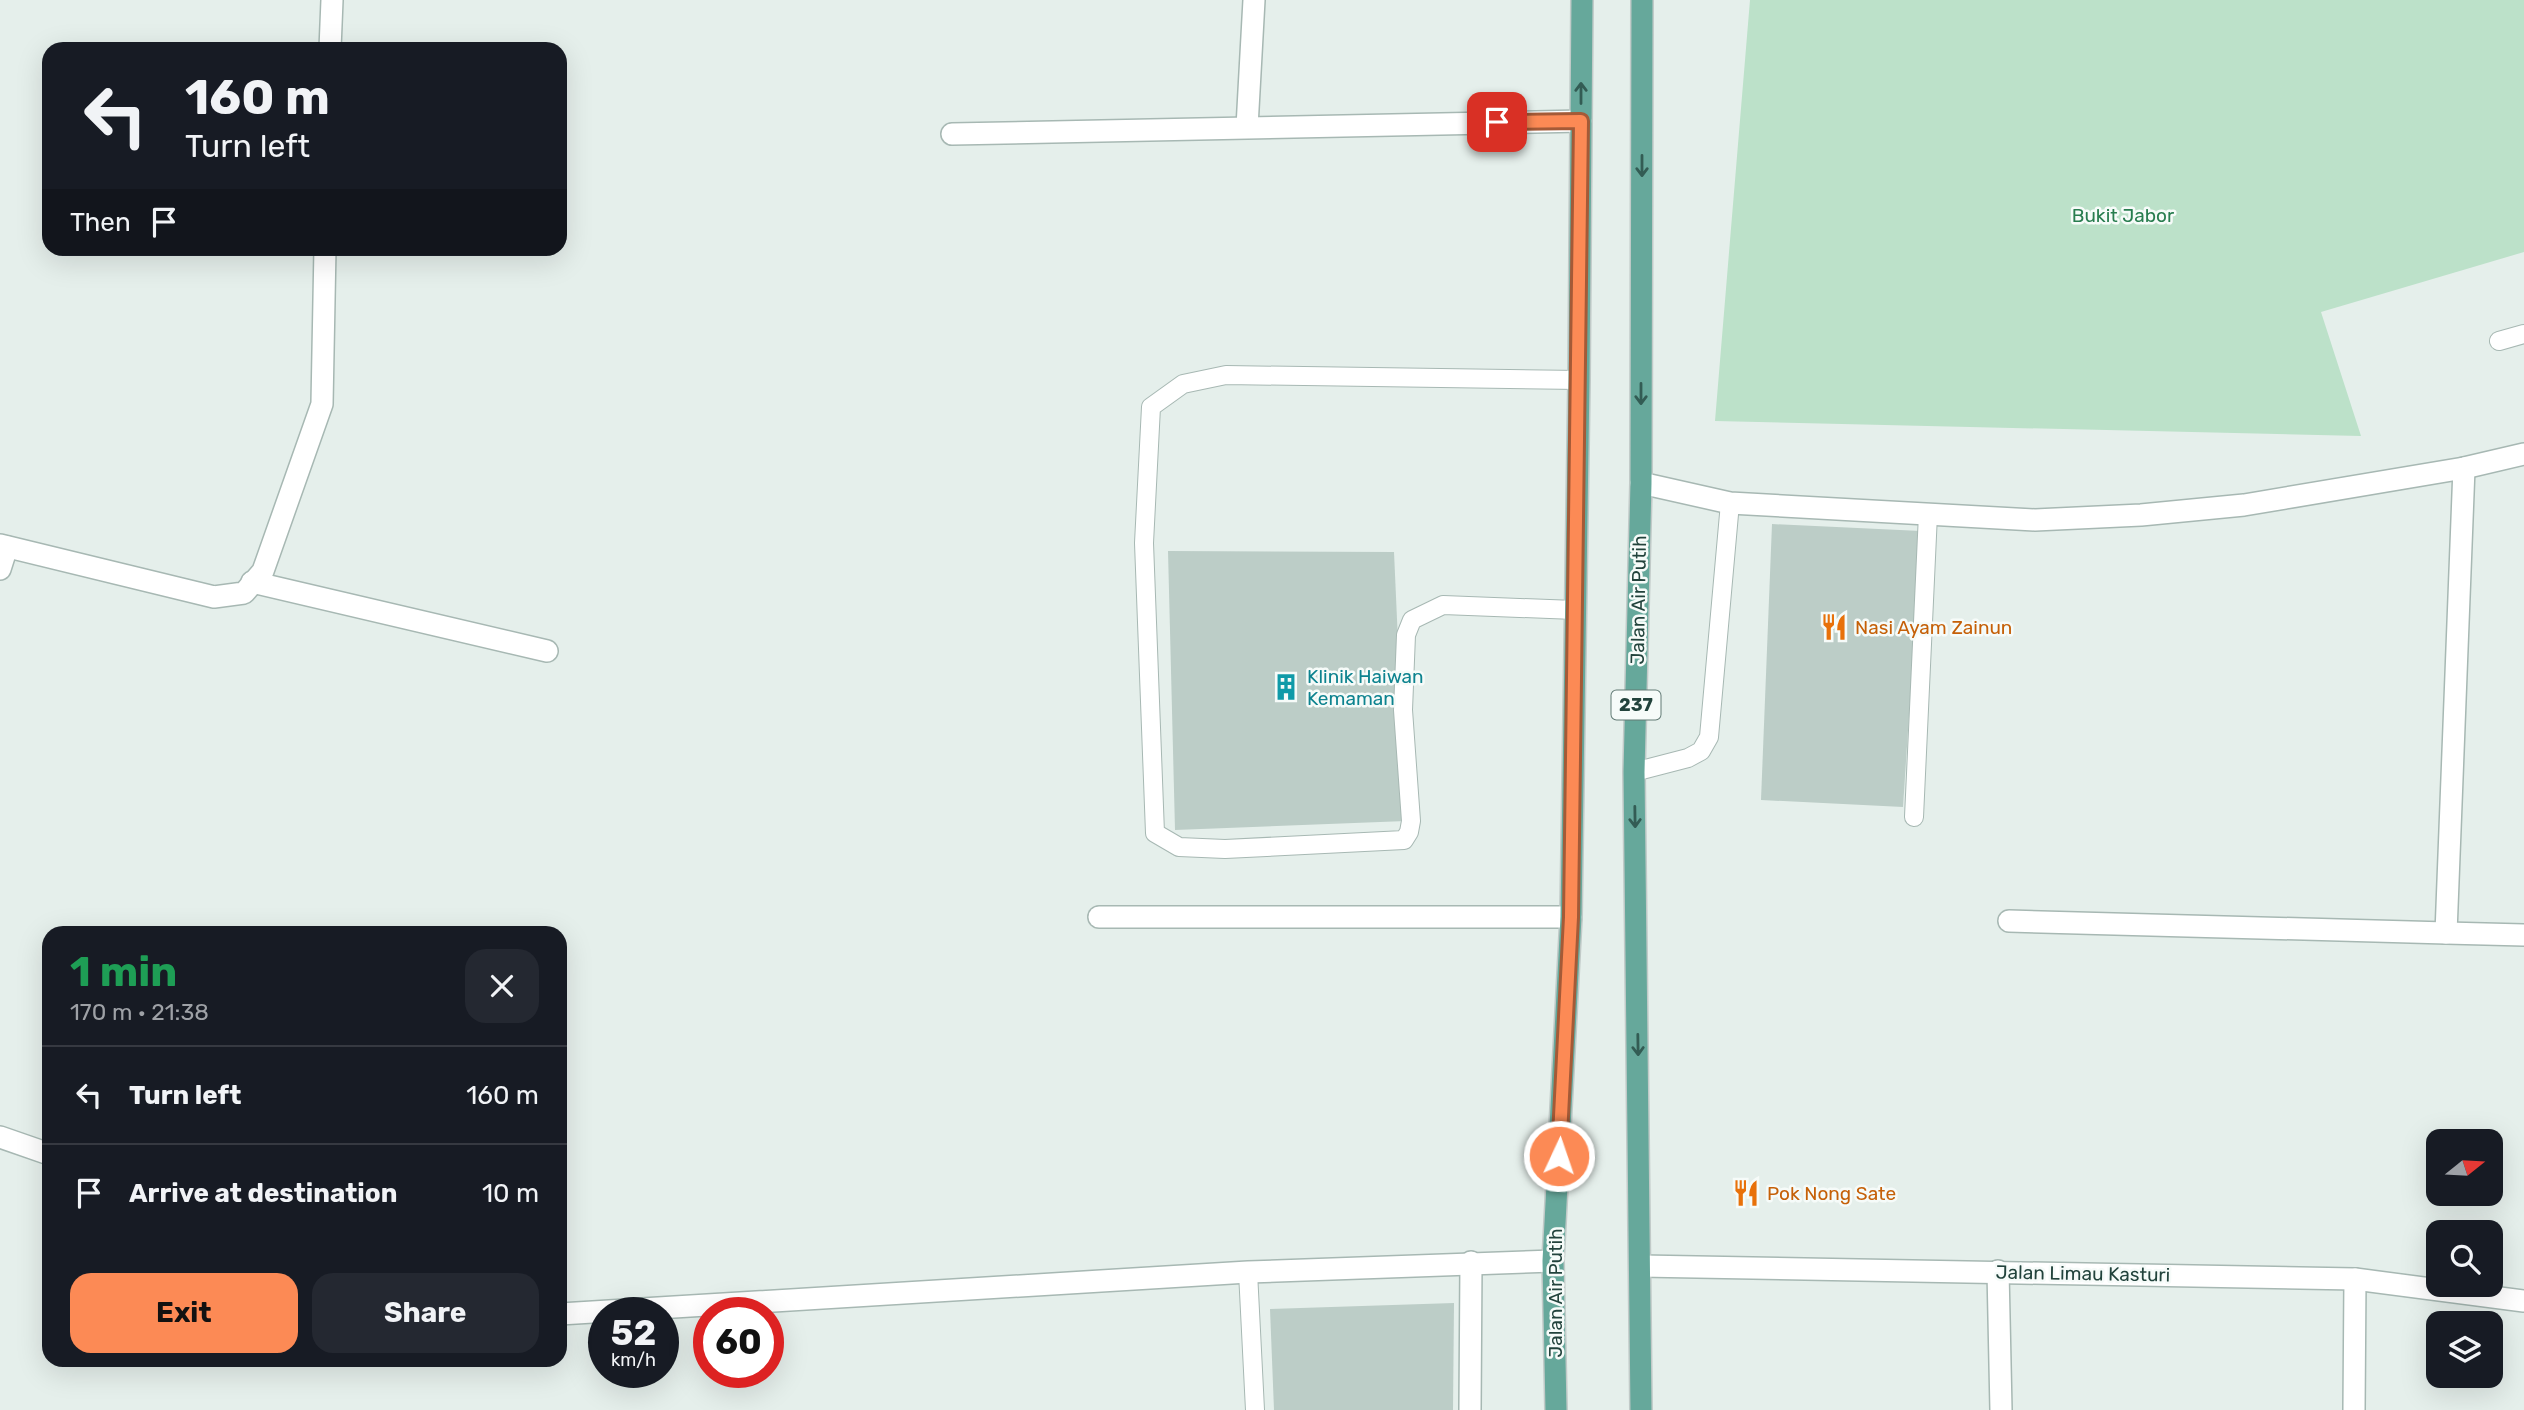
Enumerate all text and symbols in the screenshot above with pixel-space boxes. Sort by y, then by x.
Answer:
text: 160 m [185,68,330,126]
icon: left [70,70,161,161]
one-way arrow [1574,82,1588,105]
pin [1467,92,1527,152]
icon: arrive [1478,103,1516,141]
text: Turn left [185,127,310,165]
one-way arrow [1635,154,1649,177]
icon: arrive [145,203,183,241]
park label: Bukit Jabor [2072,204,2175,227]
text: Then [70,207,131,238]
one-way arrow [1634,382,1648,405]
street label: Jalan Air Putih [1626,535,1651,665]
restaurant icon: Nasi Ayam Zainun [1819,612,1849,642]
place label: Nasi Ayam Zainun [1855,616,2012,639]
place label: Klinik Haiwan Kemaman [1307,665,1424,710]
building icon: Klinik Haiwan Kemaman [1271,672,1301,702]
road number: 237 [1612,690,1660,720]
one-way arrow [1628,805,1642,828]
text: 1 min [70,947,177,997]
button: close [465,949,539,1023]
text: 170 m · 21:38 [70,998,209,1026]
one-way arrow [1631,1033,1645,1056]
icon: left [70,1076,108,1114]
text: Turn left [129,1080,241,1111]
text: 160 m [466,1080,539,1111]
position arrow [1522,1119,1596,1193]
north arrow [2426,1129,2502,1206]
map controls [2426,1129,2503,1388]
icon: arrive [70,1174,108,1212]
text: Arrive at destination [129,1178,397,1209]
text: 10 m [482,1178,539,1209]
restaurant icon: Pok Nong Sate [1731,1178,1761,1208]
place label: Pok Nong Sate [1767,1182,1896,1205]
button: search [2426,1220,2503,1297]
street label: Jalan Air Putih [1544,1228,1567,1358]
street label: Jalan Limau Kasturi [1995,1260,2170,1287]
button: Exit [70,1273,298,1353]
button: Share [312,1273,539,1353]
speed limit sign: 60 [693,1297,784,1388]
button: layers [2426,1311,2503,1388]
text: 52 [611,1312,656,1354]
text: km/h [611,1349,656,1371]

